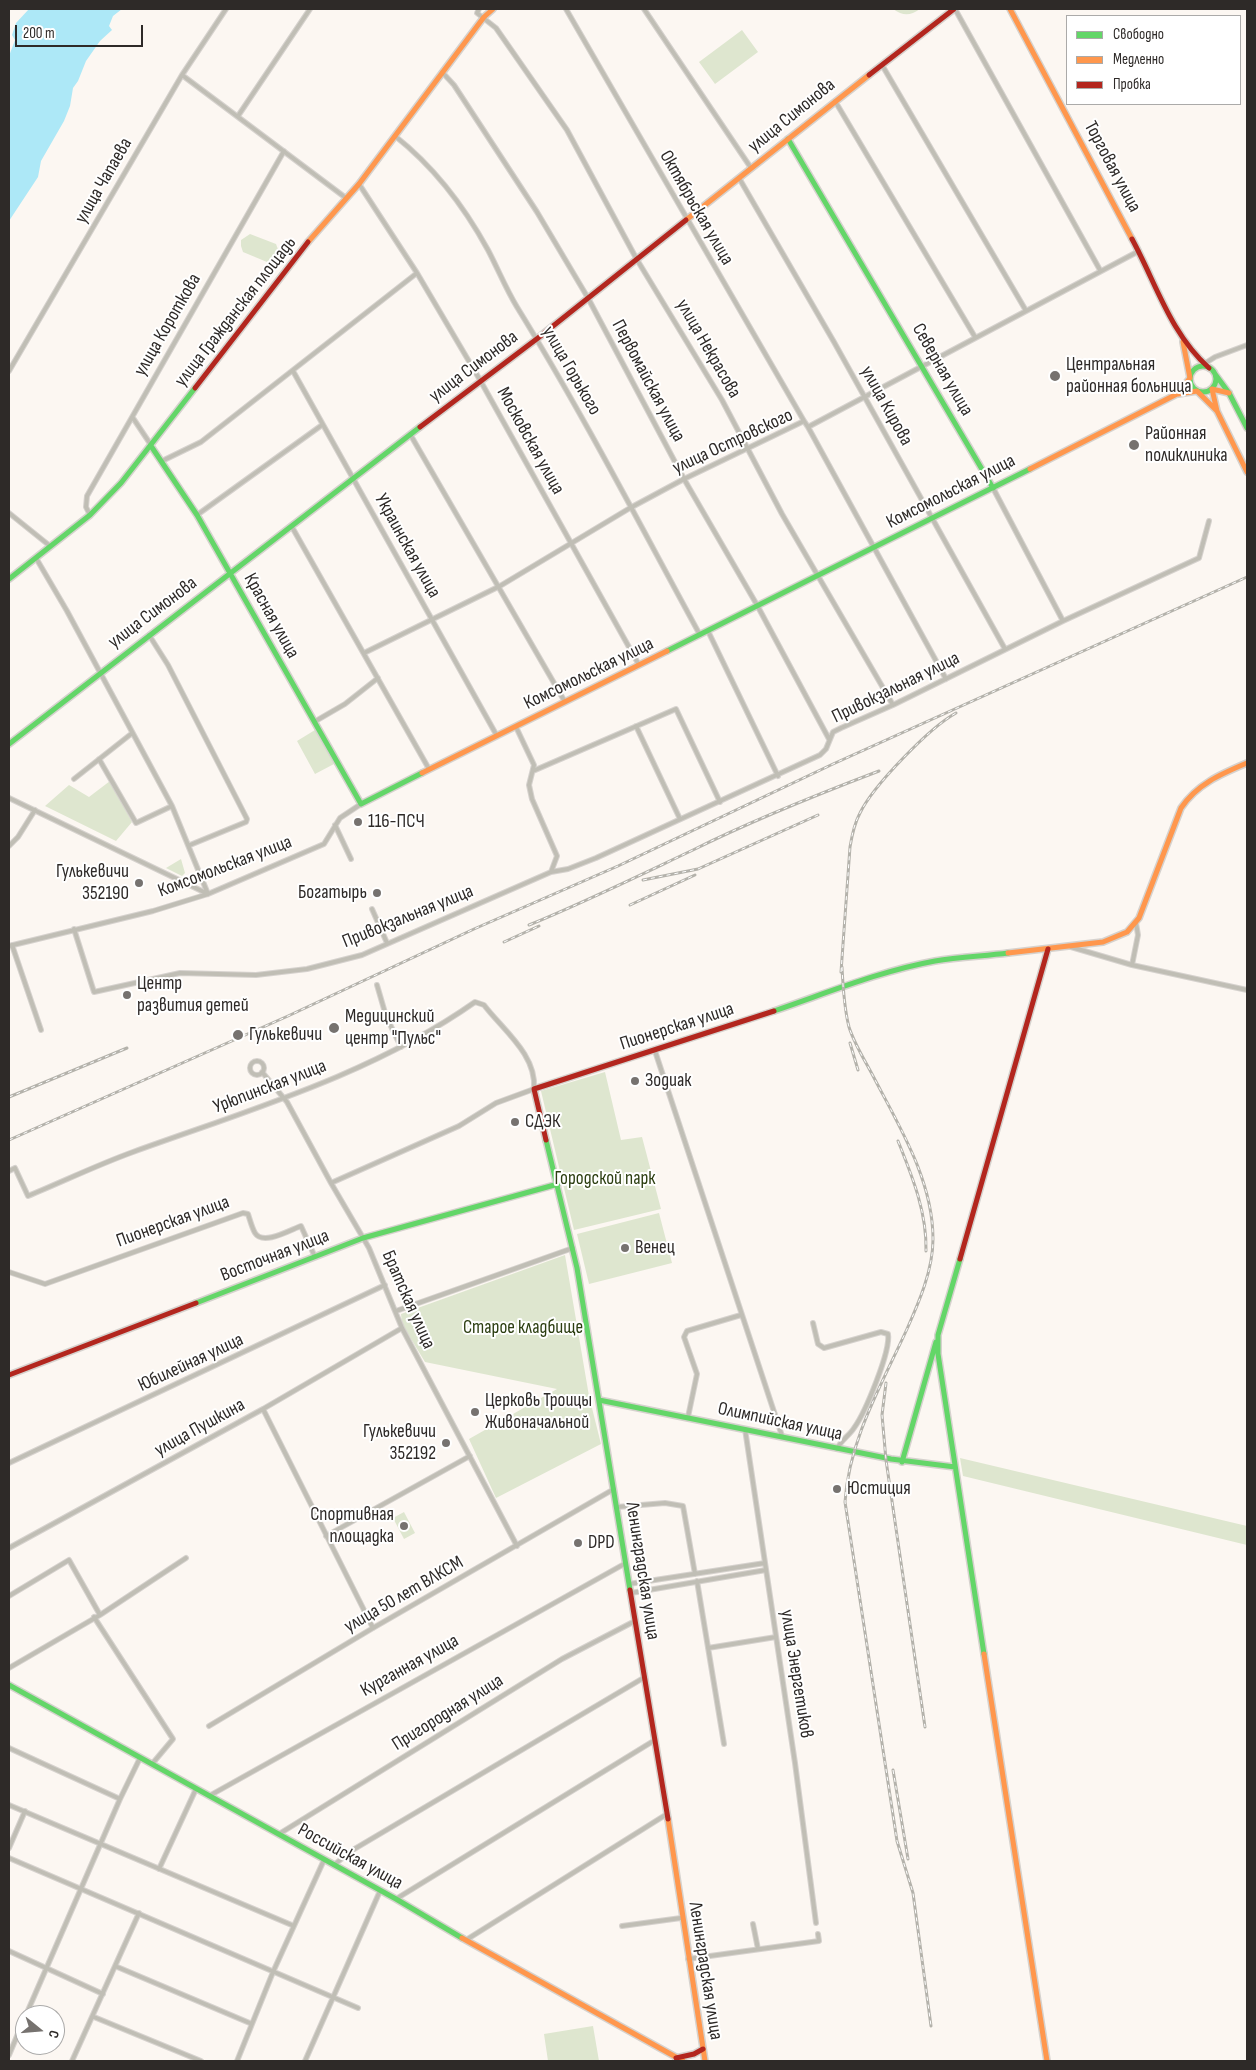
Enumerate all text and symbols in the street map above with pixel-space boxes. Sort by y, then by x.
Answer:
scale bar [18,15,145,47]
legend [1066,15,1241,105]
text: 200 m [23,24,55,43]
text: Свободно [1113,25,1164,44]
text: Медленно [1113,50,1164,69]
street label: улица Симонова [744,74,840,158]
text: Пробка [1113,75,1151,94]
street label: Торговая улица [1078,118,1146,216]
street label: улица Чапаева [70,134,138,228]
street label: Октябрьская улица [654,147,738,269]
street label: улица Гражданская площадь [170,232,302,392]
street label: улица Короткова [130,270,206,380]
street label: улица Некрасова [671,296,745,402]
street label: Первомайская улица [606,316,690,446]
street label: Северная улица [906,320,978,420]
street label: улица Горького [536,323,606,419]
street label: улица Симонова [425,326,523,408]
place label: Центральная районная больница [1066,354,1192,398]
street label: улица Кирова [855,362,917,450]
marker: Центральная районная больница [1048,369,1062,383]
street label: Московская улица [491,383,569,499]
street label: улица Островского [669,404,797,480]
place label: Районная поликлиника [1145,423,1228,467]
marker: Районная поликлиника [1127,438,1141,452]
street label: Комсомольская улица [883,450,1019,534]
street label: Украинская улица [369,490,445,602]
street label: Красная улица [238,569,304,663]
street label: улица Симонова [104,572,202,654]
street label: Комсомольская улица [520,633,658,715]
street label: Привокзальная улица [828,647,964,729]
place label: 116-ПСЧ [368,811,425,833]
marker: 116-ПСЧ [352,816,364,828]
street label: Комсомольская улица [155,831,295,903]
place label: Гулькевичи 352190 [56,861,129,905]
marker: Гулькевичи 352190 [133,877,145,889]
street label: Привокзальная улица [339,880,477,954]
place label: Богатырь [298,882,367,904]
marker: Богатырь [371,887,383,899]
place label: Центр развития детей [137,973,249,1017]
marker: Центр развития детей [121,989,133,1001]
street label: Пионерская улица [617,998,737,1056]
place label: Медицинский центр "Пульс" [345,1006,441,1050]
marker: Медицинский центр "Пульс" [327,1021,341,1035]
place label: Гулькевичи [249,1024,322,1046]
marker: Гулькевичи [231,1028,245,1042]
street label: Урюпинская улица [210,1055,330,1119]
place label: Зодиак [645,1070,692,1092]
marker: Зодиак [629,1075,641,1087]
place label: СДЭК [525,1111,561,1133]
marker: СДЭК [509,1116,521,1128]
park label: Городской парк [554,1168,656,1190]
street label: Пионерская улица [113,1191,233,1253]
street label: Восточная улица [218,1225,332,1287]
place label: Венец [635,1237,675,1259]
marker: Венец [619,1242,631,1254]
street label: Братская улица [376,1247,440,1353]
park label: Старое кладбище [463,1317,583,1339]
street label: Юбилейная улица [135,1329,247,1397]
place label: Церковь Троицы Живоначальной [485,1390,592,1434]
street label: улица Пушкина [151,1394,249,1462]
street label: Олимпийская улица [716,1398,844,1446]
marker: Церковь Троицы Живоначальной [469,1406,481,1418]
place label: Гулькевичи 352192 [363,1421,436,1465]
marker: Гулькевичи 352192 [440,1437,452,1449]
place label: Юстиция [847,1478,911,1500]
marker: Юстиция [831,1483,843,1495]
street label: Ленинградская улица [620,1500,664,1642]
place label: Спортивная площадка [310,1504,394,1548]
marker: Спортивная площадка [398,1520,410,1532]
place label: DPD [588,1532,615,1554]
marker: DPD [572,1537,584,1549]
street label: улица 50 лет ВЛКСМ [340,1552,468,1638]
street label: улица Энергетиков [775,1608,817,1740]
street label: Курганная улица [357,1630,463,1702]
street label: Пригородная улица [388,1670,508,1756]
street label: Российская улица [294,1819,406,1895]
street label: Ленинградская улица [683,1900,727,2042]
north arrow [15,2005,65,2055]
text: С [45,2028,63,2040]

